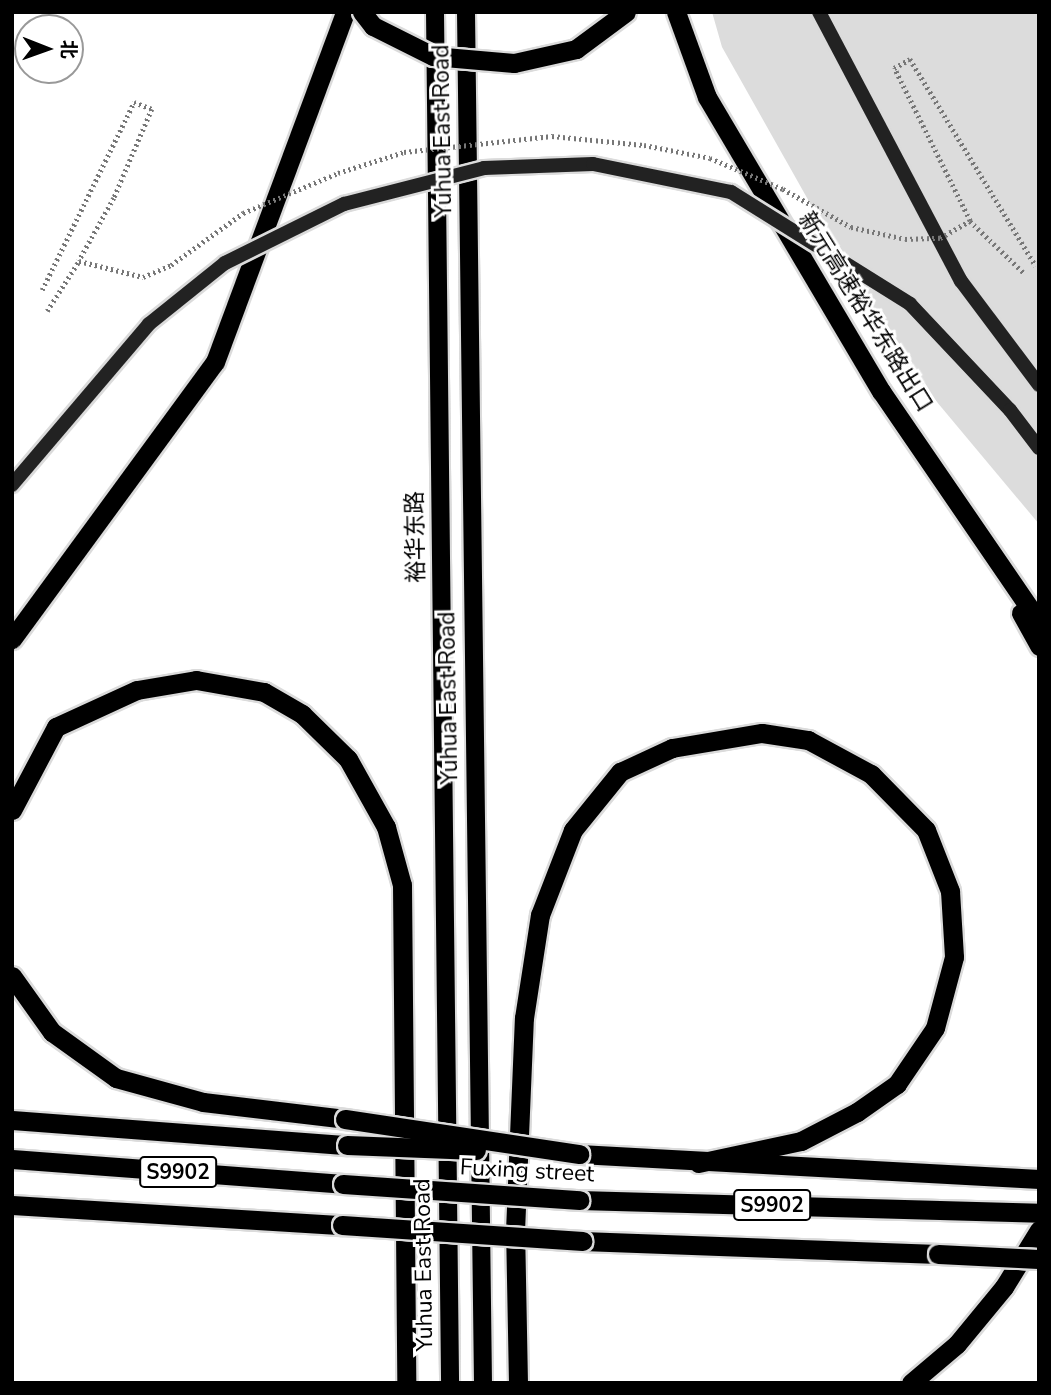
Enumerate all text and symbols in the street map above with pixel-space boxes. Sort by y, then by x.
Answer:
north arrow [14,14,84,84]
text: 北 [55,40,81,59]
street label: Yuhua East Road [428,44,458,218]
street label: 新元高速裕华东路出口 [792,207,938,417]
street label: 裕华东路 [401,491,431,583]
street label: Yuhua East Road [434,611,464,785]
road number: S9902 [138,1154,218,1190]
street label: Fuxing street [459,1154,595,1188]
street label: Yuhua East Road [409,1178,439,1352]
road number: S9902 [732,1188,812,1222]

